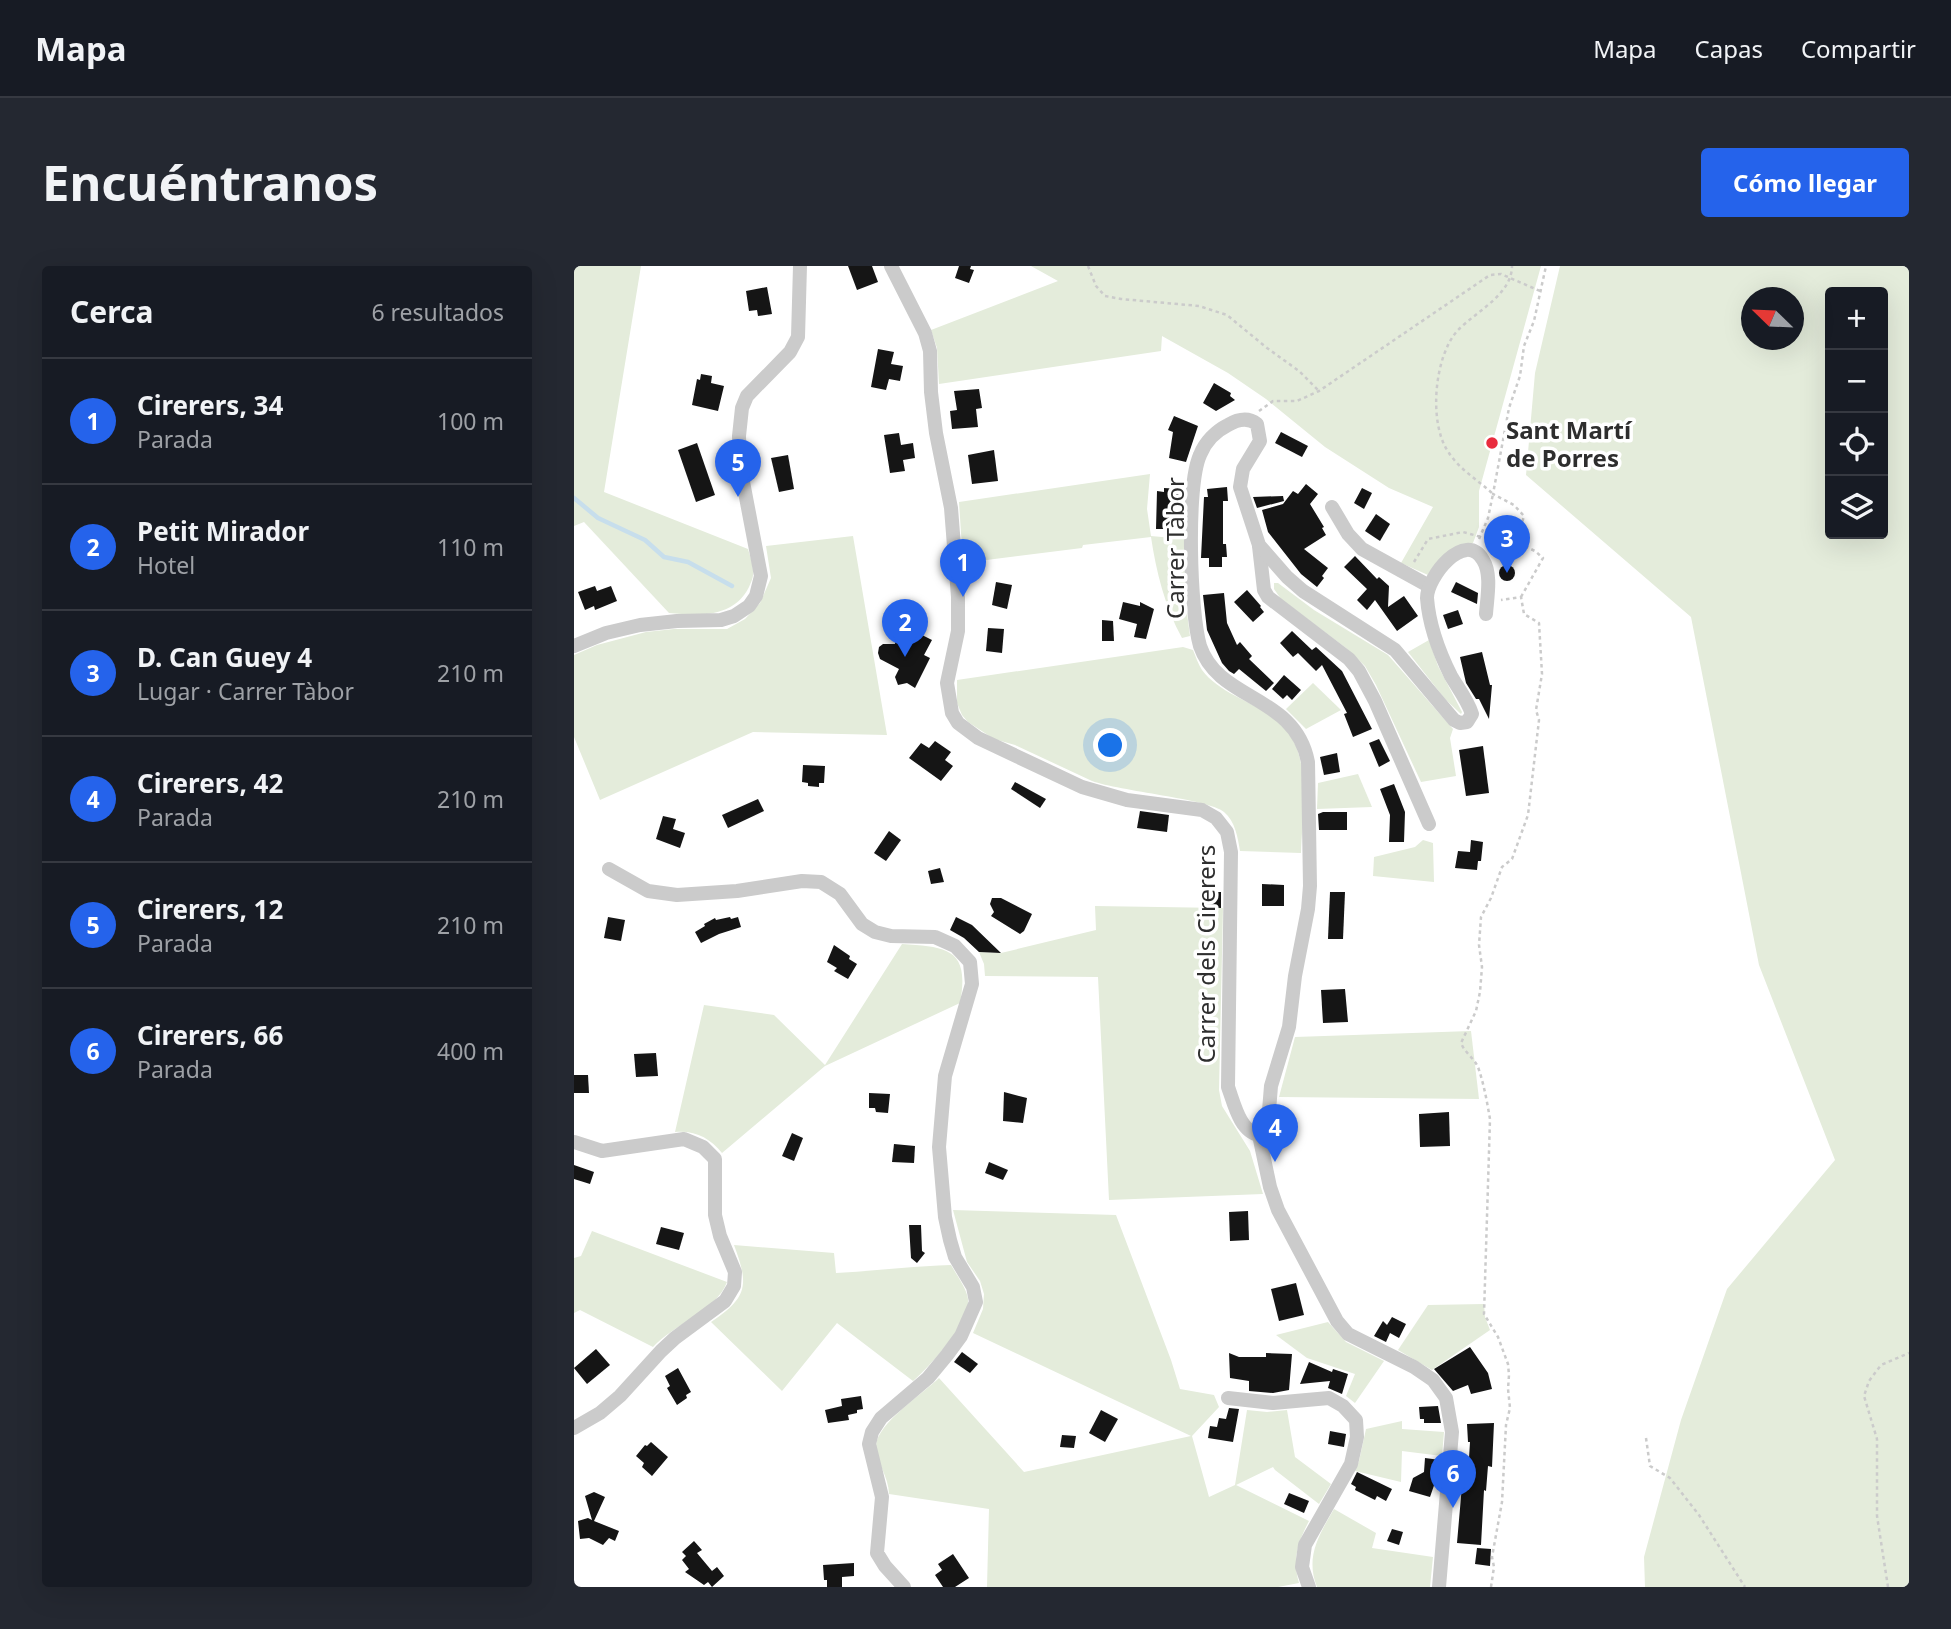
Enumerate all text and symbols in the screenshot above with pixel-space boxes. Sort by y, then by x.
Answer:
text: Mapa [35,26,127,71]
text: Mapa [1593,32,1657,65]
text: Capas [1695,32,1763,65]
text: Compartir [1801,32,1916,65]
button: Cómo llegar [1701,148,1909,217]
text: Encuéntranos [42,149,378,215]
north arrow [1741,287,1804,350]
map controls [1825,287,1888,539]
button: + [1825,287,1888,350]
text: Cerca [70,291,153,332]
text: 6 resultados [371,296,504,328]
button: − [1825,350,1888,413]
text: Cirerers, 34 [137,387,283,423]
text: 1 [86,405,100,437]
text: 100 m [437,405,504,437]
place label: Sant Martí de Porres [1506,413,1633,474]
button: locate [1825,413,1888,476]
text: Parada [137,423,213,455]
marker: Sant Martí de Porres [1484,435,1500,451]
pin: 5 [715,439,761,497]
button: layers [1825,476,1888,539]
street label: Carrer Tàbor [1158,477,1191,619]
text: Petit Mirador [137,513,309,549]
pin: 3 [1484,515,1530,573]
text: 2 [86,531,100,563]
text: 110 m [437,531,504,563]
pin: 1 [940,539,986,597]
text: Hotel [137,549,195,581]
pin: 2 [882,599,928,657]
text: D. Can Guey 4 [137,639,312,675]
text: 3 [86,657,100,689]
text: 210 m [437,657,504,689]
text: Lugar · Carrer Tàbor [137,675,354,707]
your location [1093,728,1127,762]
text: Cirerers, 42 [137,765,283,801]
text: 4 [86,783,100,815]
text: 210 m [437,783,504,815]
text: Parada [137,801,213,833]
street label: Carrer dels Cirerers [1189,845,1222,1063]
text: Cirerers, 12 [137,891,283,927]
text: 5 [86,909,100,941]
text: 210 m [437,909,504,941]
text: Parada [137,927,213,959]
text: Cirerers, 66 [137,1017,283,1053]
text: 6 [86,1035,100,1067]
text: 400 m [437,1035,504,1067]
text: Parada [137,1053,213,1085]
pin: 4 [1252,1104,1298,1162]
pin: 6 [1430,1450,1476,1508]

